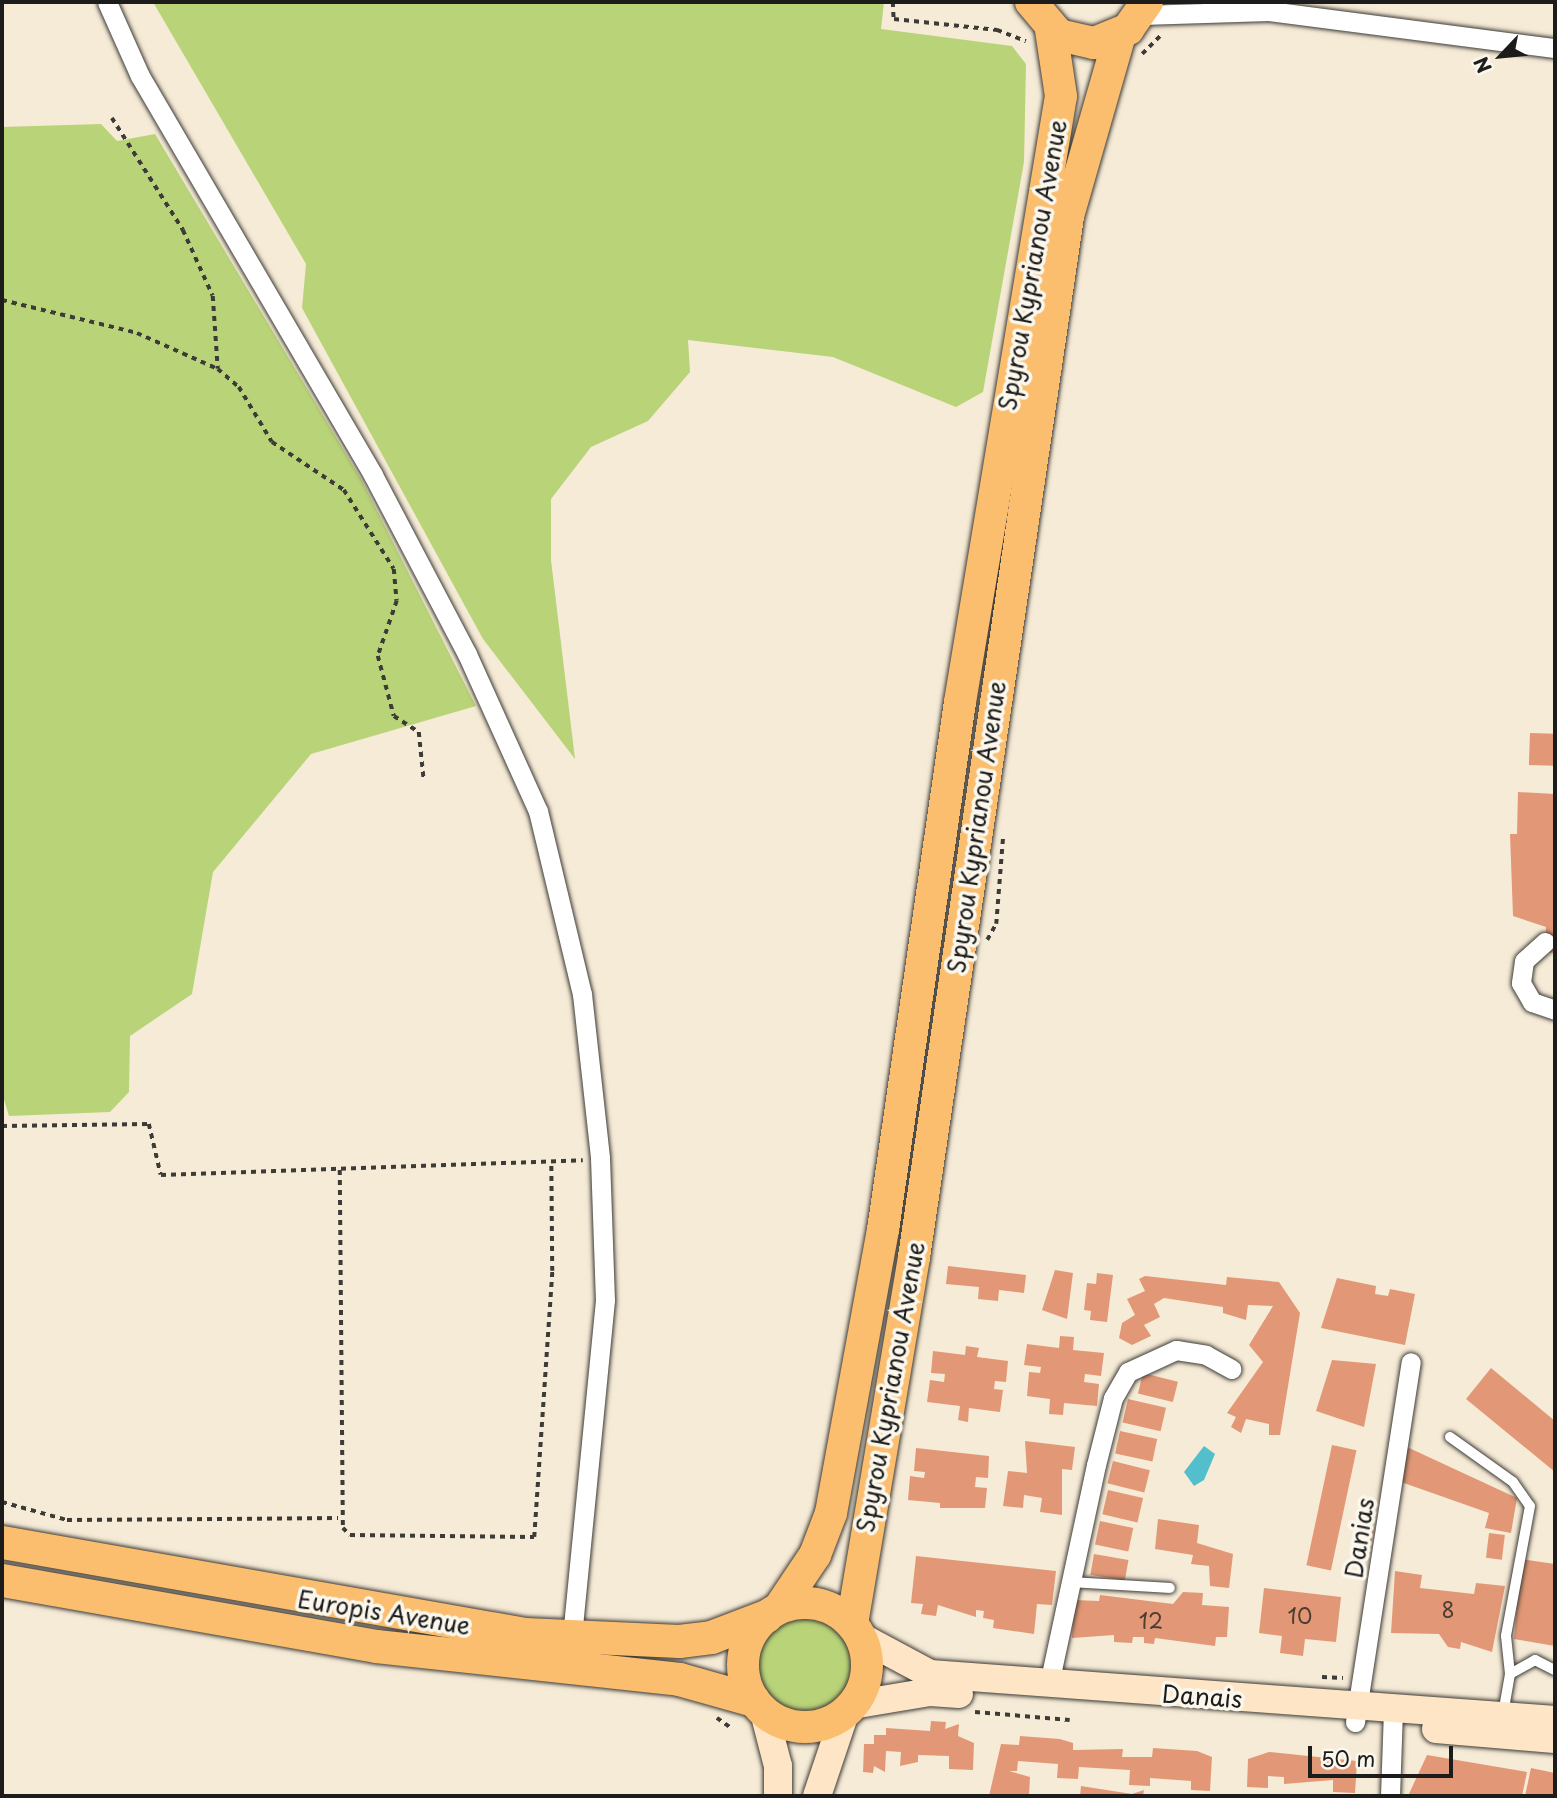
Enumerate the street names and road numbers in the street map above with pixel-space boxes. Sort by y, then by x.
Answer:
street label: Spyrou Kyprianou Avenue [992,117,1072,413]
street label: Spyrou Kyprianou Avenue [941,679,1011,975]
street label: Spyrou Kyprianou Avenue [850,1239,930,1535]
street label: Danias [1338,1496,1380,1580]
street label: Europis Avenue [296,1584,472,1640]
street label: Danais [1161,1679,1243,1713]

